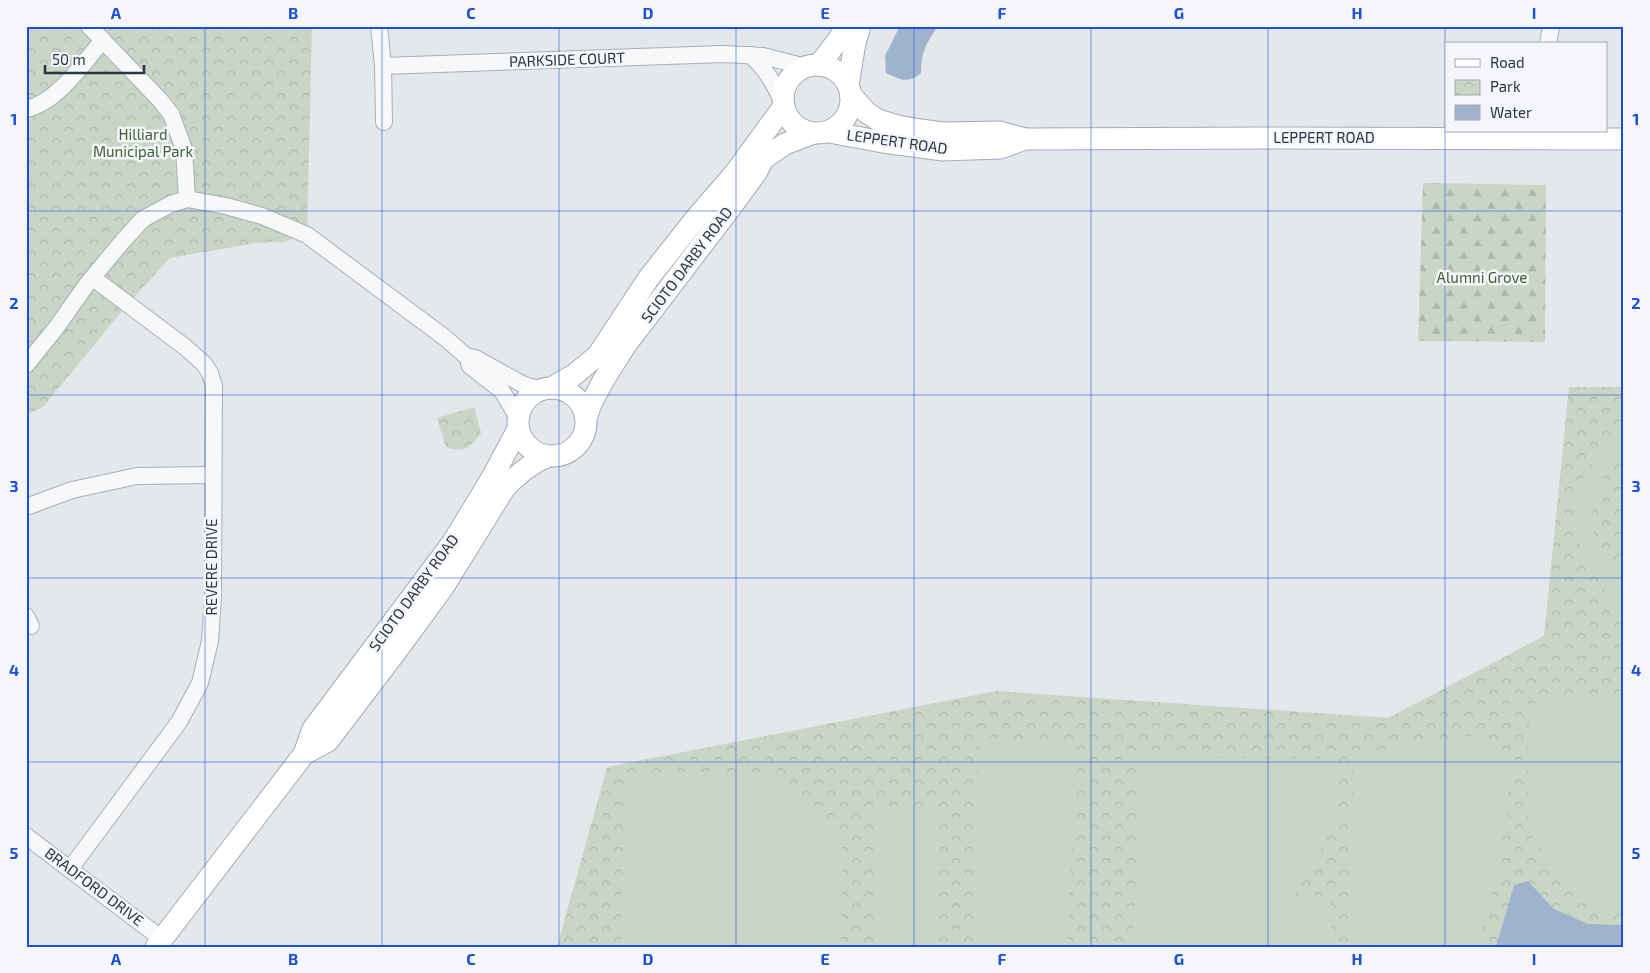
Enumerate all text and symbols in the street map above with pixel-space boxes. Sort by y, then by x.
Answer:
text: A [111,3,122,22]
text: B [288,3,298,22]
text: C [466,3,476,22]
text: D [643,3,654,22]
text: E [820,3,830,22]
text: F [998,3,1007,22]
text: G [1174,3,1184,22]
text: H [1351,3,1363,22]
text: I [1532,3,1536,22]
scale bar [45,42,144,74]
legend [1445,42,1608,132]
street label: PARKSIDE COURT [509,48,626,70]
text: 50 m [52,50,86,68]
text: Road [1490,53,1525,71]
text: Park [1490,77,1521,95]
text: Water [1490,103,1532,121]
text: 1 [11,109,17,128]
text: 1 [1633,109,1639,128]
park label: Hilliard Municipal Park [93,125,193,160]
street label: LEPPERT ROAD [846,125,949,157]
street label: LEPPERT ROAD [1273,128,1375,146]
street label: SCIOTO DARBY ROAD [637,203,736,326]
park label: Alumni Grove [1437,268,1527,286]
text: 2 [9,293,19,312]
text: 2 [1631,293,1641,312]
text: 3 [9,476,19,495]
text: 3 [1631,476,1641,495]
street label: REVERE DRIVE [202,519,220,615]
street label: SCIOTO DARBY ROAD [365,530,462,654]
text: 4 [9,660,19,679]
text: 4 [1631,660,1641,679]
text: 5 [10,843,19,862]
street label: BRADFORD DRIVE [42,843,148,929]
text: 5 [1632,843,1641,862]
text: A [111,949,122,968]
text: B [288,949,298,968]
text: C [466,949,476,968]
text: D [643,949,654,968]
text: E [820,949,830,968]
text: F [998,949,1007,968]
text: G [1174,949,1184,968]
text: H [1351,949,1363,968]
text: I [1532,949,1536,968]

